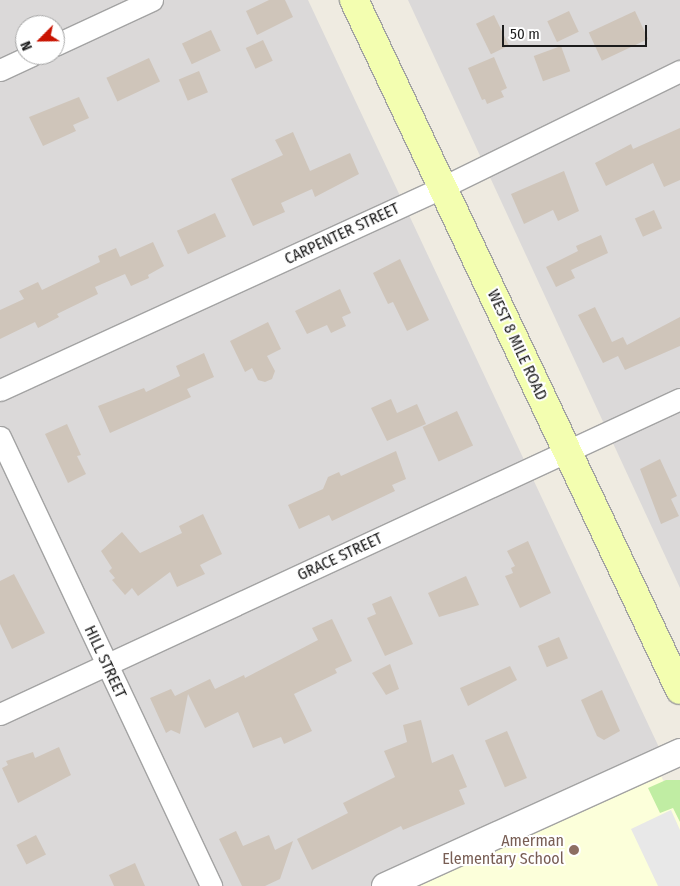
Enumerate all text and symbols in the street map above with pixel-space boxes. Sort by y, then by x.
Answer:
north arrow [15,15,65,65]
scale bar [505,15,650,47]
text: 50 m [510,25,540,43]
text: N [17,38,36,53]
street label: CARPENTER STREET [282,199,402,269]
street label: WEST 8 MILE ROAD [483,287,551,403]
street label: GRACE STREET [294,529,386,585]
street label: HILL STREET [80,623,130,701]
place label: Amerman Elementary School [442,831,564,869]
marker: Amerman Elementary School [568,844,580,856]

